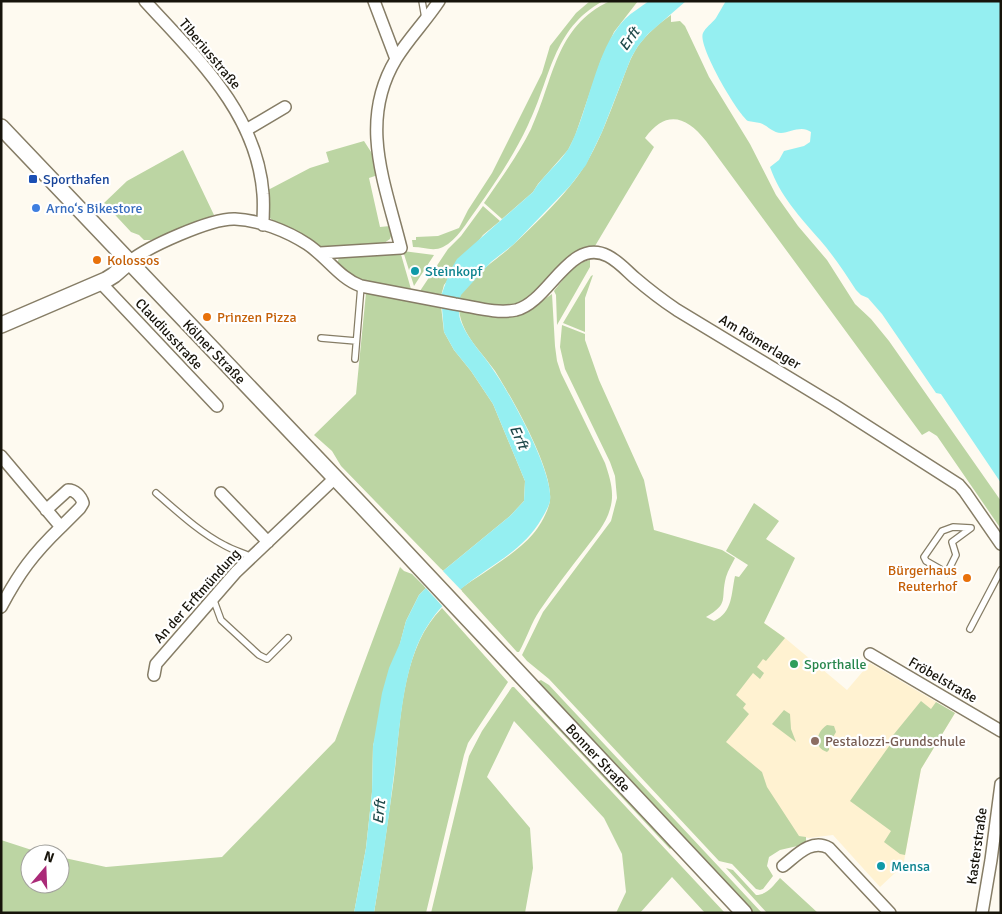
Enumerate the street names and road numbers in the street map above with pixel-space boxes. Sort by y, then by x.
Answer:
street label: Tiberiusstraße [176,15,244,93]
street label: Claudiusstraße [132,295,206,373]
street label: Am Römerlager [716,311,805,374]
street label: Kölner Straße [179,316,249,388]
street label: An der Erftmündung [150,545,244,647]
street label: Fröbelstraße [906,653,980,707]
street label: Bonner Straße [562,720,634,796]
street label: Kasterstraße [963,806,991,886]

